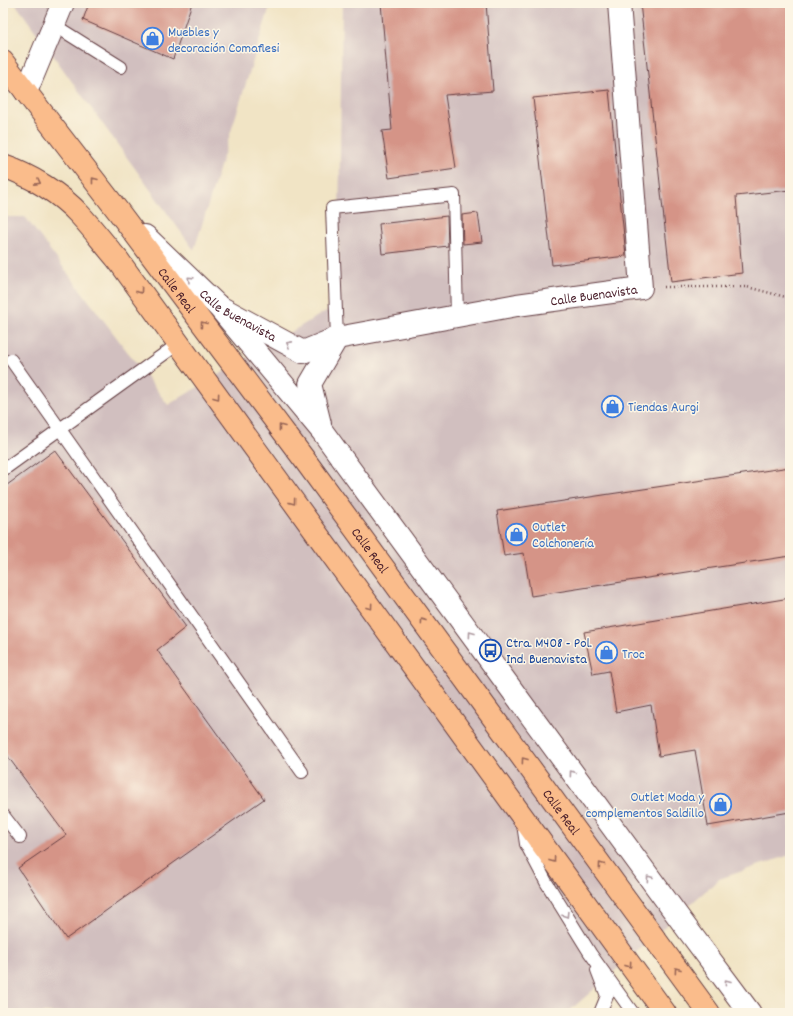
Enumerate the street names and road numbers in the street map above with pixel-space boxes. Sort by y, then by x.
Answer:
street label: Calle Real [152,264,200,319]
street label: Calle Buenavista [549,281,639,312]
street label: Calle Buenavista [194,285,280,348]
street label: Calle Real [345,524,393,579]
street label: Calle Real [536,786,584,840]

